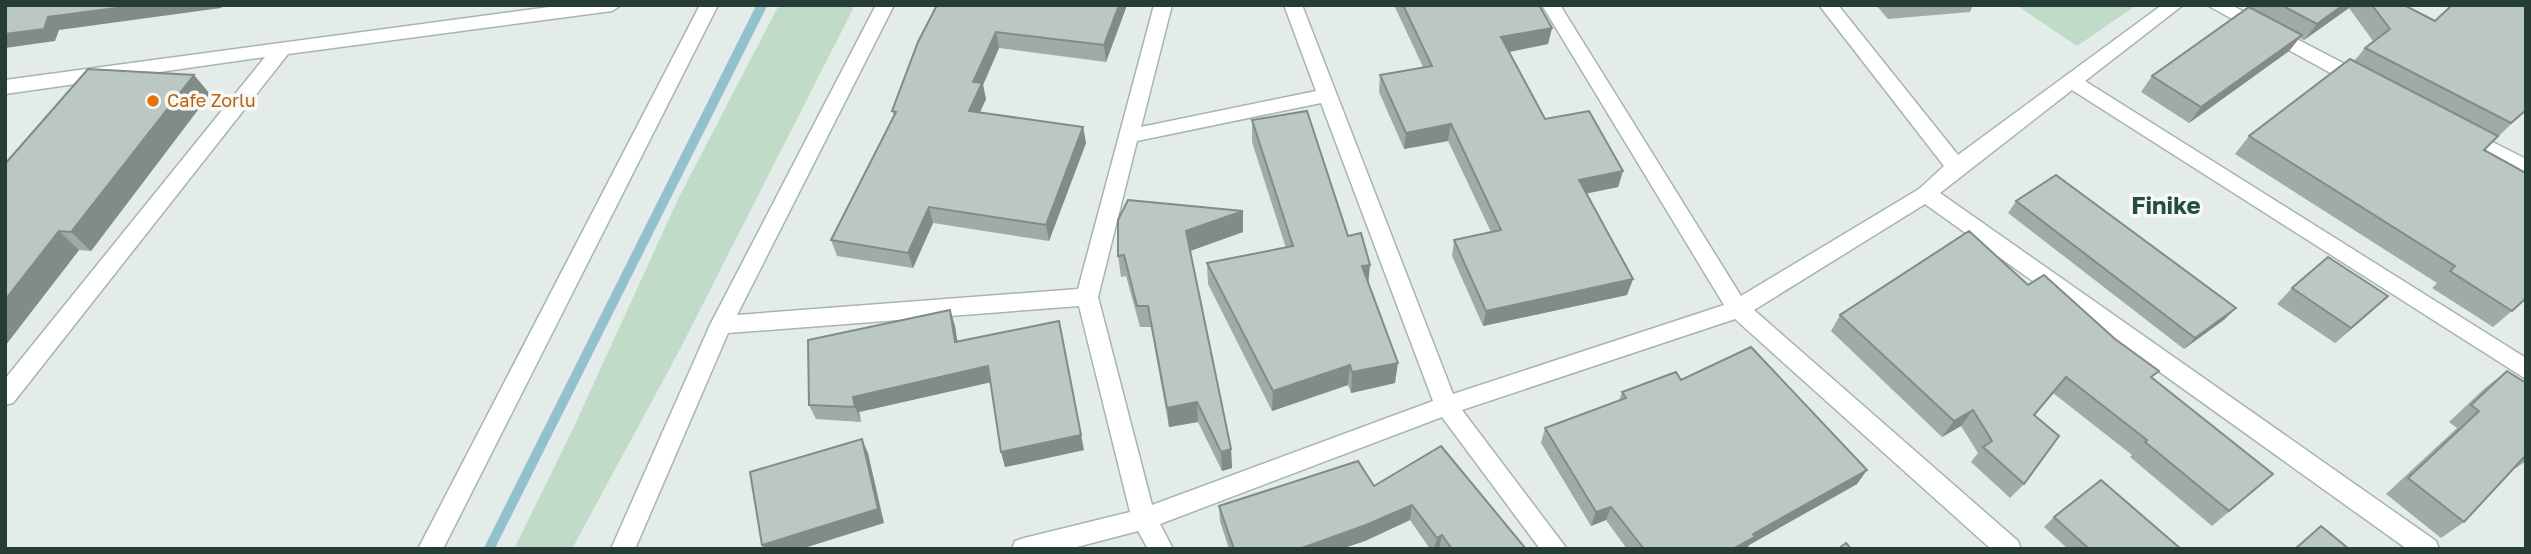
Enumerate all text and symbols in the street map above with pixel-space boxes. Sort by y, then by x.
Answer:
place label: Cafe Zorlu [167,89,256,111]
marker: Cafe Zorlu [145,93,161,109]
district label: Finike [2131,190,2201,219]

